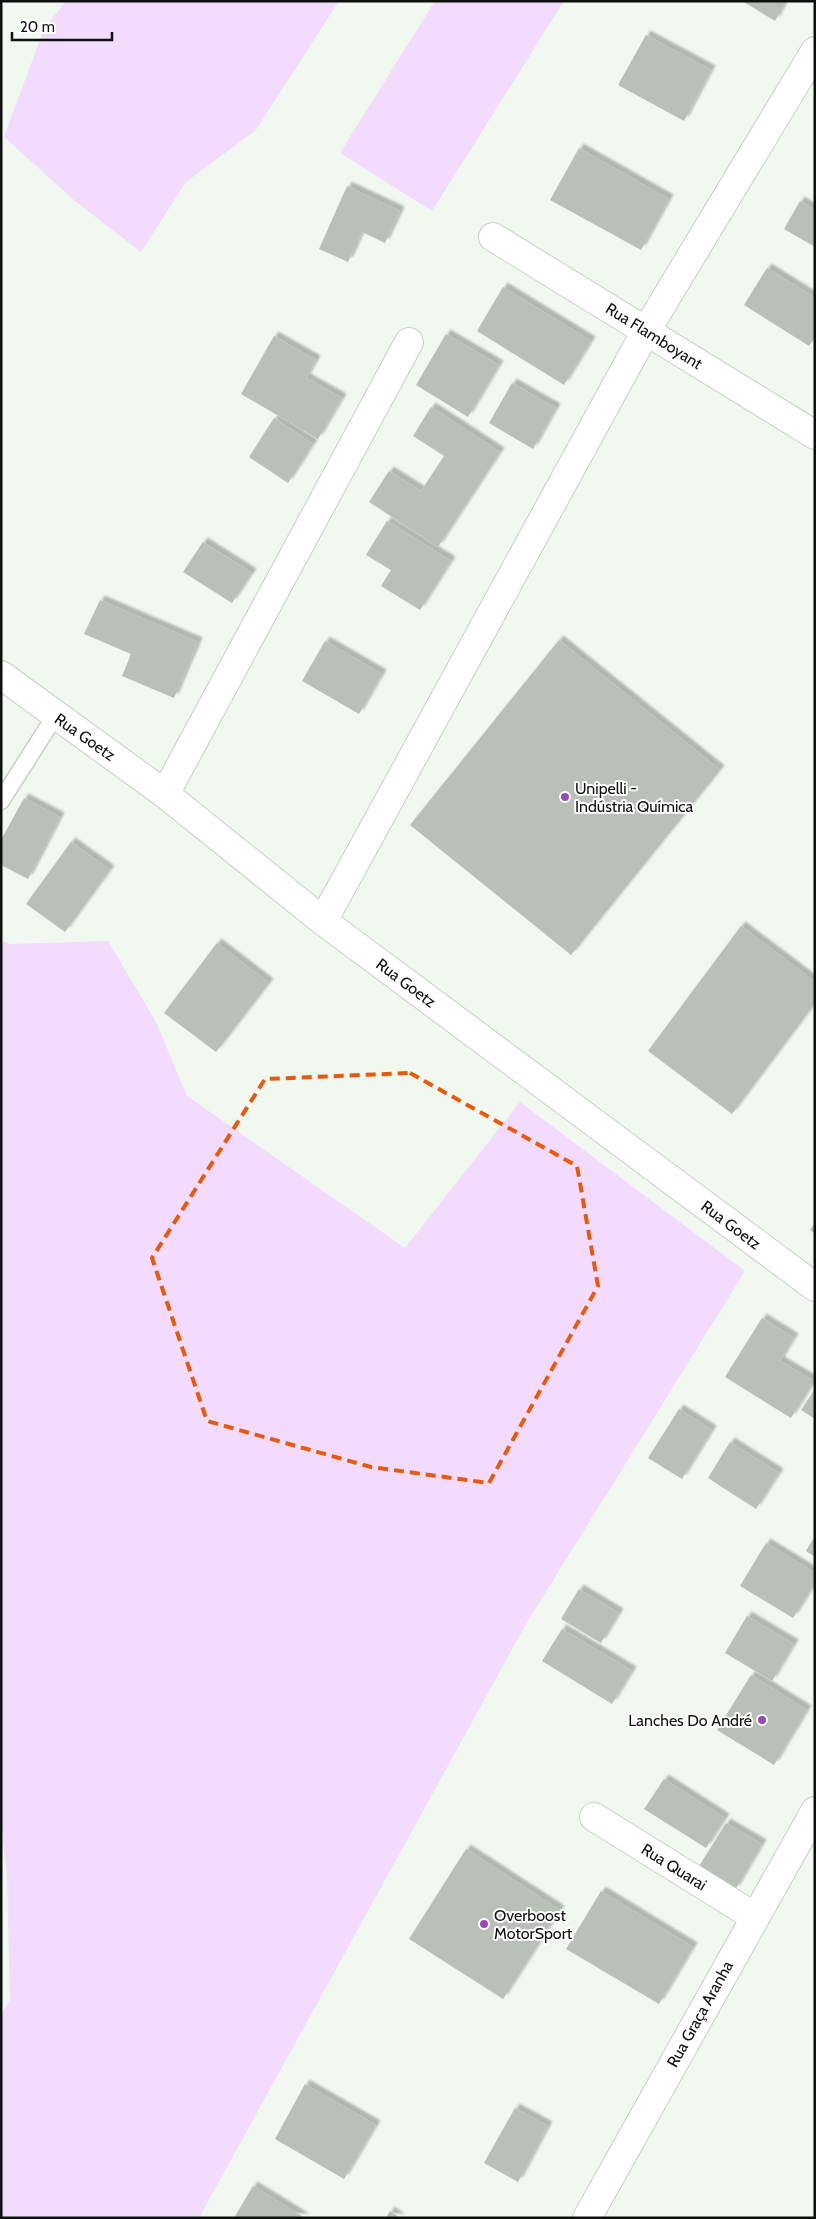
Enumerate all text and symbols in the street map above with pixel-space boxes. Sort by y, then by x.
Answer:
scale bar [12,10,112,42]
text: 20 m [20,18,55,36]
street label: Rua Flamboyant [602,299,706,374]
street label: Rua Goetz [51,709,119,765]
place label: Unipelli - Indústria Química [575,779,694,816]
marker: Unipelli - Indústria Química [559,791,571,803]
street label: Rua Goetz [372,954,440,1012]
street label: Rua Goetz [697,1196,765,1254]
place label: Lanches Do André [628,1711,752,1730]
marker: Lanches Do André [756,1714,768,1726]
street label: Rua Quarai [638,1839,710,1895]
place label: Overboost MotorSport [494,1906,573,1943]
marker: Overboost MotorSport [478,1918,490,1930]
street label: Rua Graça Aranha [663,1957,737,2071]

